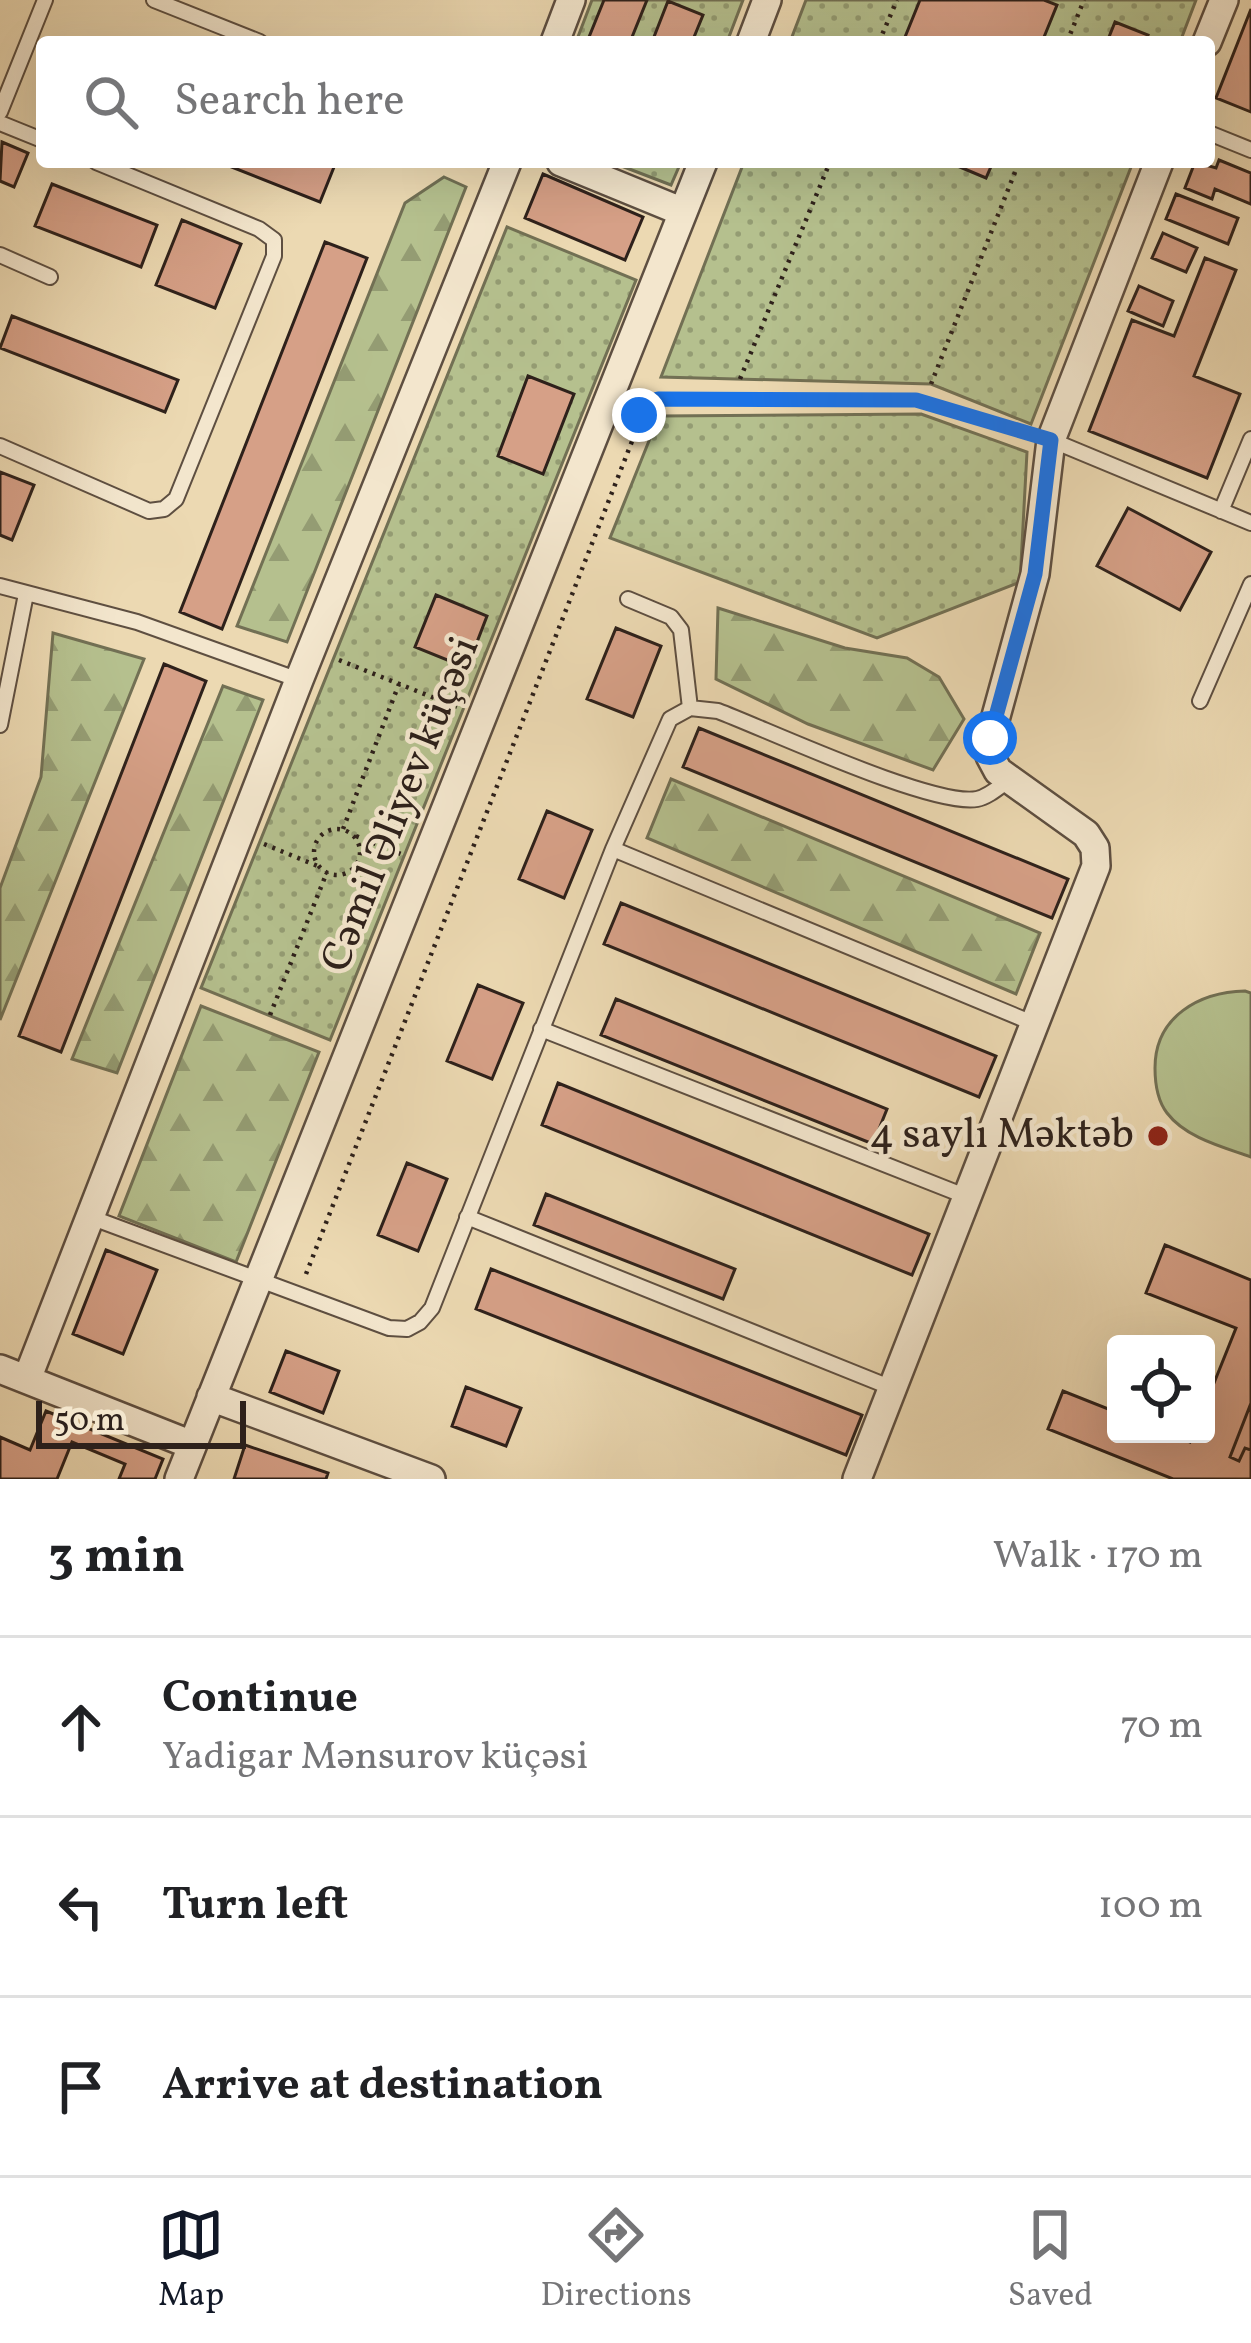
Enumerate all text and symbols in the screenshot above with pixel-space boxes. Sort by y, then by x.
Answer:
search box [36,36,1215,168]
icon: search [78,69,144,135]
text: Search here [174,71,405,134]
route end [612,388,666,442]
street label: Cəmil Əliyev küçəsi [308,629,496,981]
route start [963,711,1017,765]
place label: 4 saylı Məktəb [869,1107,1134,1166]
marker: 4 saylı Məktəb [1145,1123,1171,1149]
map controls [1107,1335,1215,1443]
button: locate [1107,1335,1215,1443]
scale bar [36,1395,246,1448]
text: 50 m [54,1399,125,1445]
text: 3 min [48,1522,185,1593]
text: Walk · 170 m [993,1530,1203,1584]
text: Continue [162,1668,358,1731]
icon: ahead [48,1694,114,1760]
text: 70 m [1120,1700,1203,1754]
text: Yadigar Mənsurov küçəsi [162,1731,588,1785]
icon: left [48,1874,114,1940]
text: Turn left [162,1875,348,1938]
text: 100 m [1098,1880,1203,1934]
icon: arrive [48,2054,114,2120]
text: Arrive at destination [162,2055,603,2118]
tab: Map [158,2202,224,2320]
tab: Directions [540,2202,692,2320]
tab: Saved [1008,2202,1093,2320]

